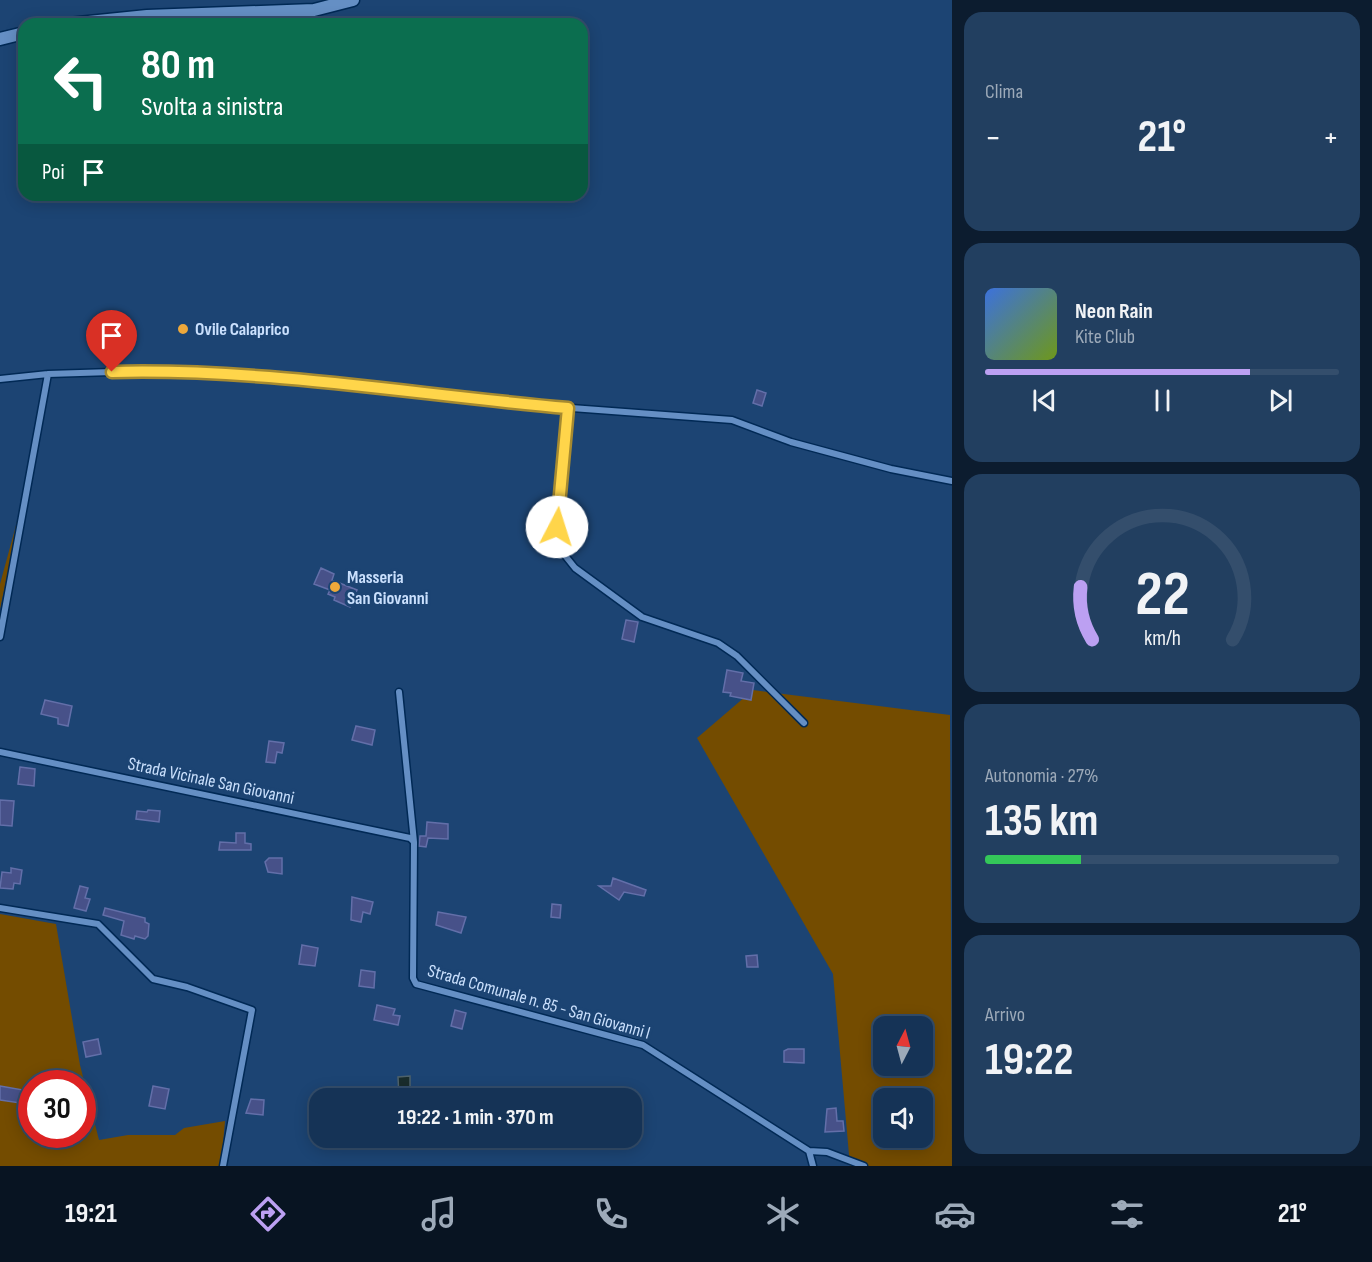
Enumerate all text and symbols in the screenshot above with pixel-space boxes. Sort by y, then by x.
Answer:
text: 80 m [141,40,215,91]
icon: left [42,42,120,120]
text: Clima [985,80,1023,104]
text: Svolta a sinistra [141,91,283,123]
text: 21° [1138,110,1186,165]
text: − [985,118,1001,158]
text: + [1323,118,1339,158]
icon: arrive [77,156,110,189]
text: Poi [42,159,65,186]
text: Neon Rain [1075,298,1153,325]
pin [86,310,137,372]
icon: arrive [95,319,128,352]
place label: Ovile Calaprico [195,319,290,340]
marker: Ovile Calaprico [176,322,190,336]
text: Kite Club [1075,325,1135,349]
icon: previous [1028,384,1061,417]
icon: pause [1146,384,1179,417]
icon: next [1264,384,1297,417]
position arrow [525,495,589,559]
text: 22 [1135,558,1189,633]
place label: Masseria San Giovanni [347,567,428,609]
marker: Masseria San Giovanni [328,580,342,594]
text: km/h [1143,626,1181,651]
street label: Strada Vicinale San Giovanni [126,753,296,809]
text: Autonomia · 27% [985,764,1098,788]
text: 135 km [985,794,1098,849]
street label: Strada Comunale n. 85 - San Giovanni I [425,960,653,1044]
text: Arrivo [985,1003,1025,1027]
north arrow [873,1016,933,1076]
map controls [873,1016,933,1148]
text: 19:22 [985,1033,1073,1088]
speed limit sign: 30 [18,1070,96,1148]
button: sound [873,1088,933,1148]
text: 19:22 · 1 min · 370 m [397,1104,554,1131]
icon: directions [247,1193,289,1235]
icon: music [418,1193,460,1235]
icon: phone [590,1193,632,1235]
icon: climate [762,1193,804,1235]
icon: car [934,1193,976,1235]
icon: filters [1106,1193,1148,1235]
text: 19:21 [65,1198,117,1230]
text: 21° [1278,1198,1307,1230]

